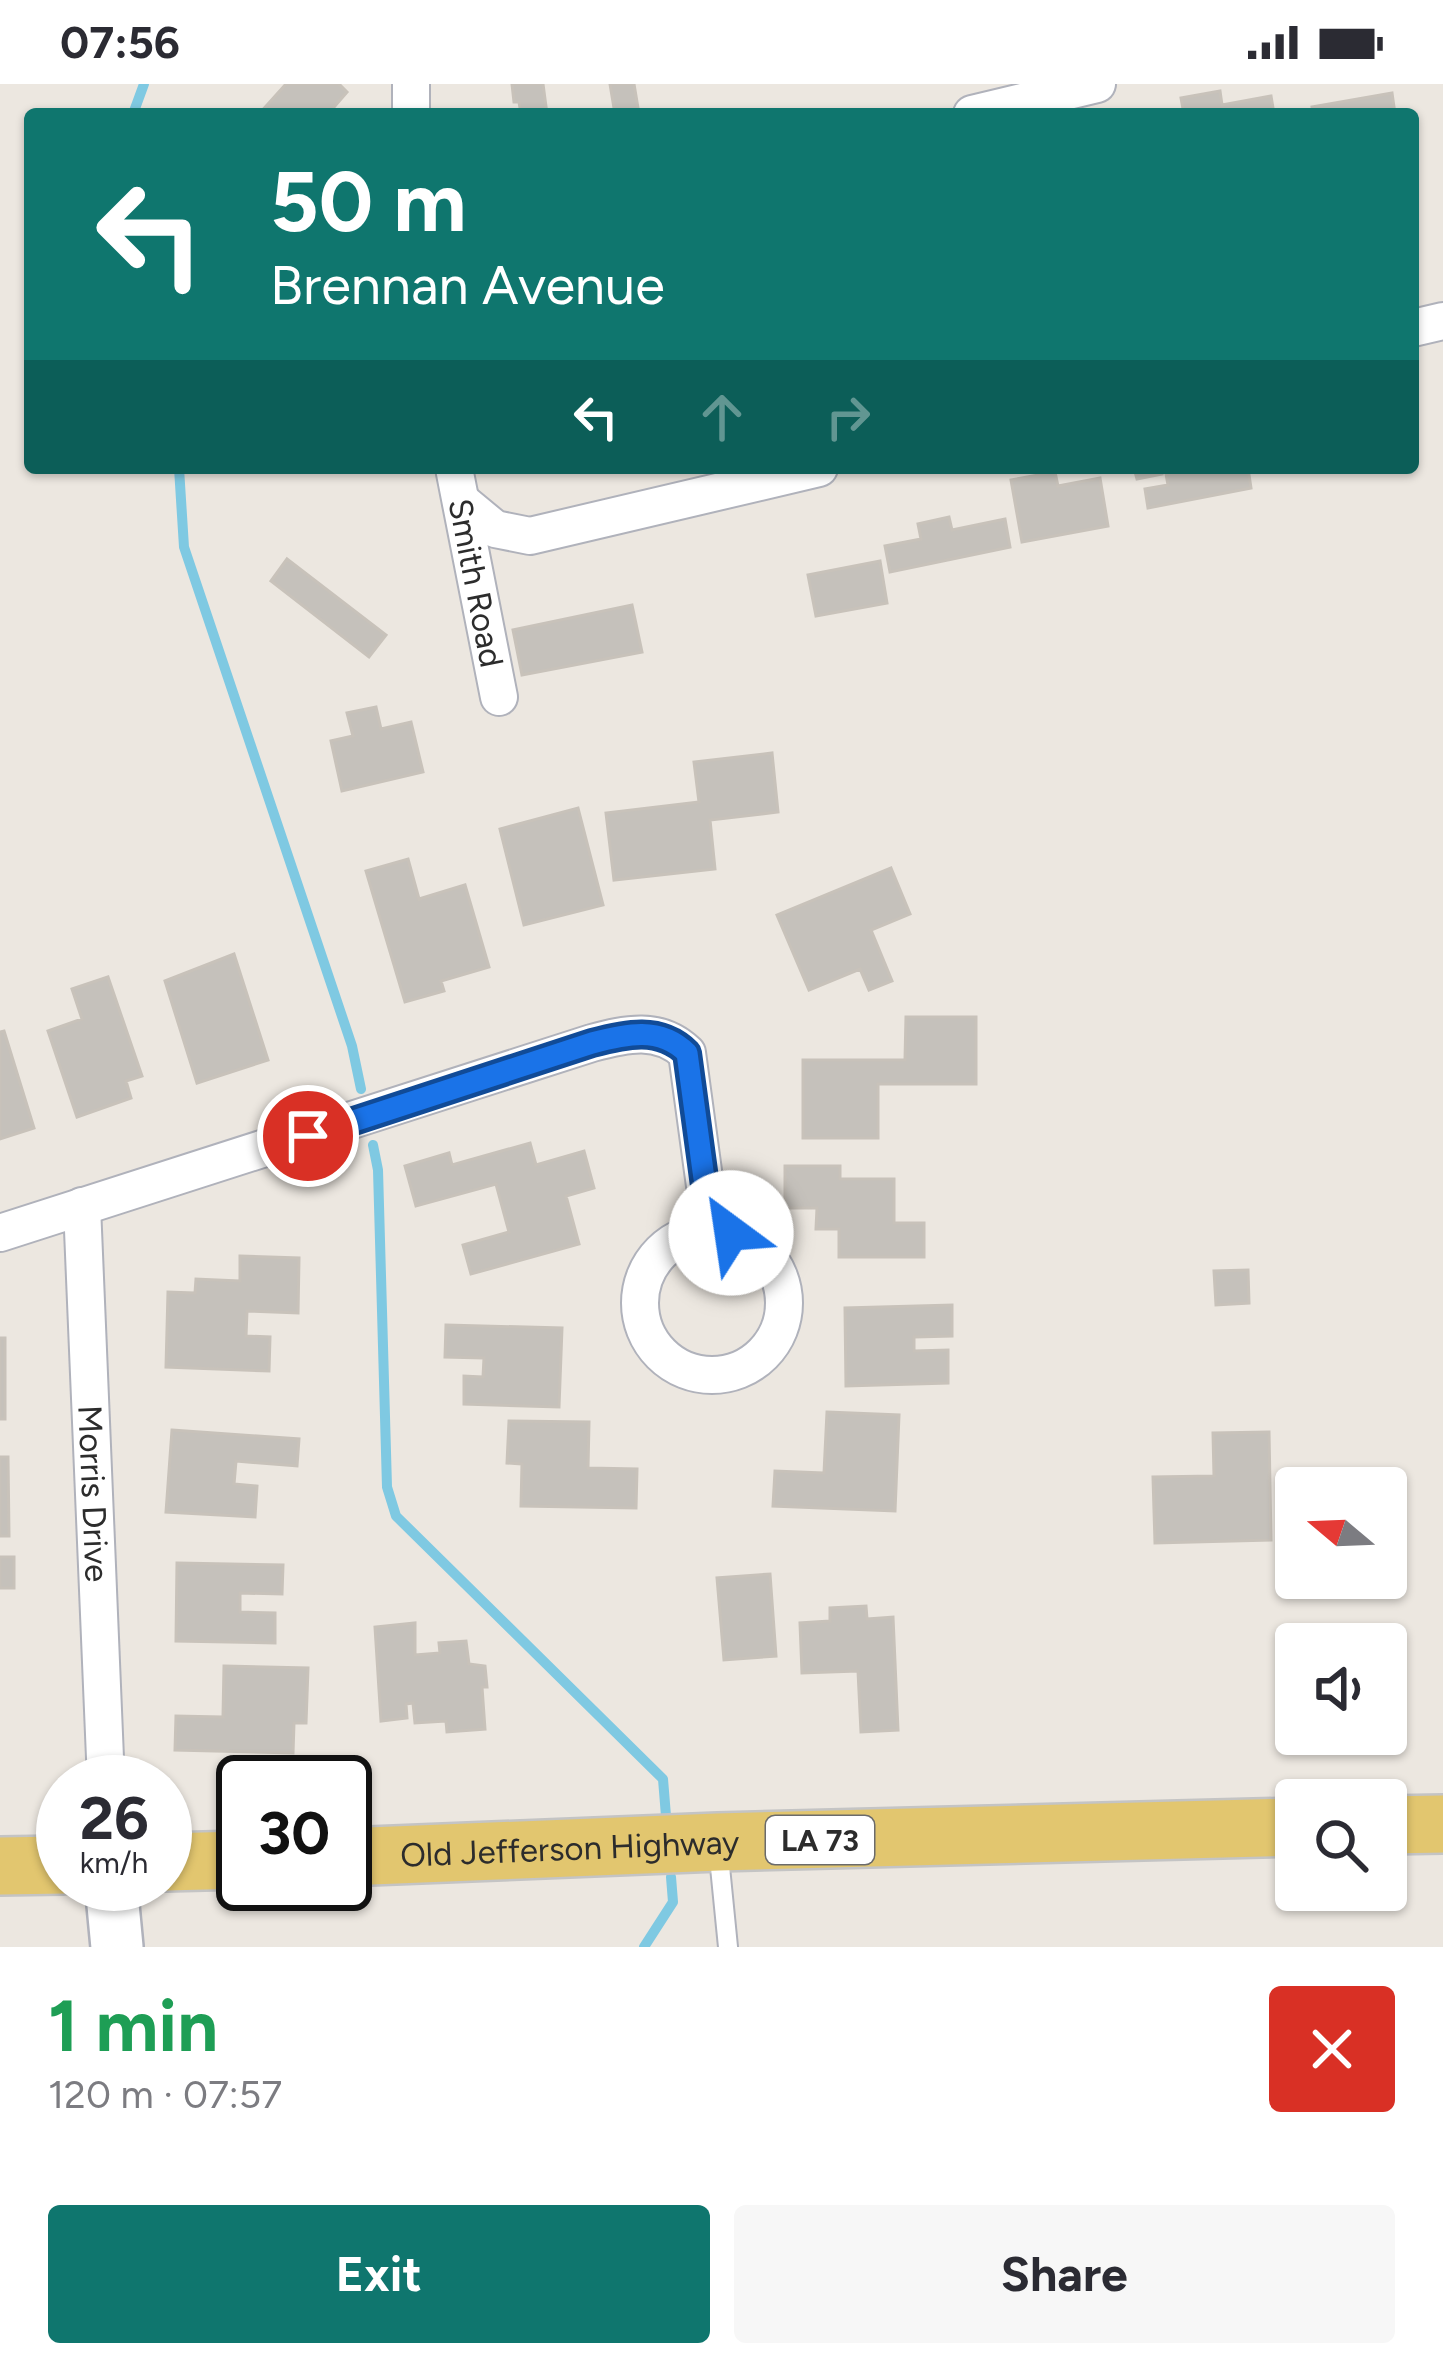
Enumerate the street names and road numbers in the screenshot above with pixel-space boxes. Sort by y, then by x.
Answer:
street label: Smith Road [441,495,512,670]
street label: Morris Drive [71,1405,117,1583]
road number: LA 73 [766,1816,874,1864]
street label: Old Jefferson Highway [399,1822,741,1874]

